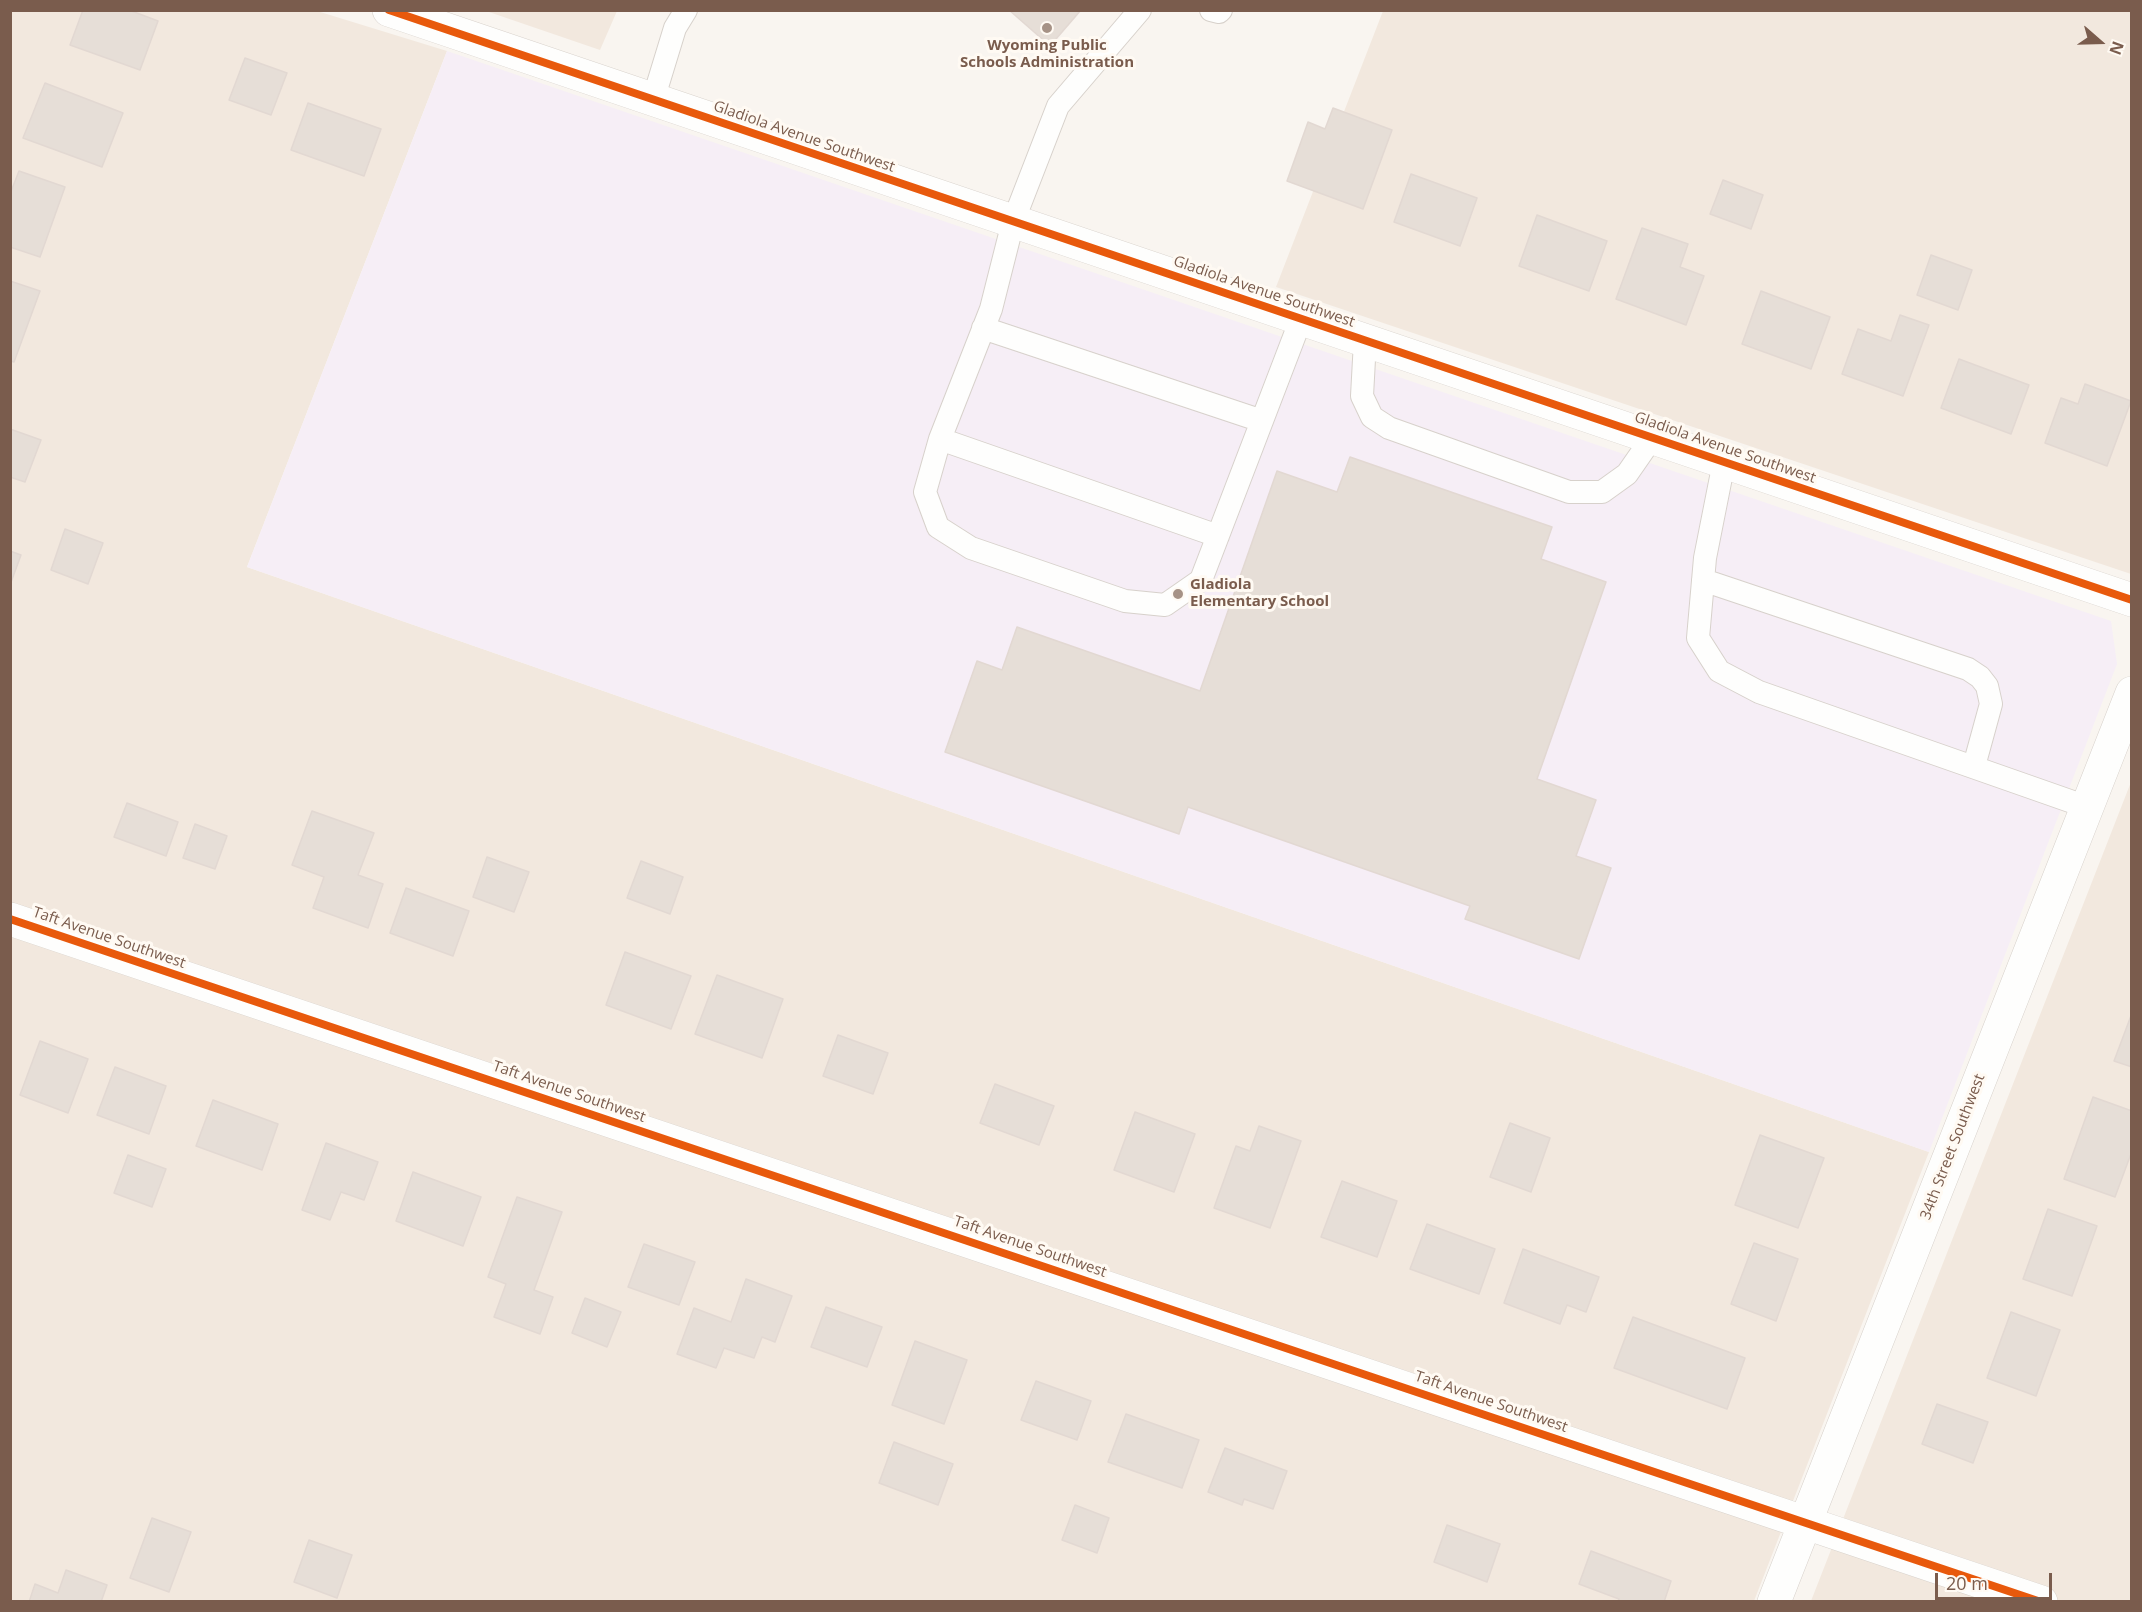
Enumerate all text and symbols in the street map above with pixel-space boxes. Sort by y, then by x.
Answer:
north arrow [2070,12,2130,72]
marker: Wyoming Public Schools Administration [1040,21,1054,35]
place label: Wyoming Public Schools Administration [960,37,1134,72]
text: N [2104,38,2129,58]
street label: Gladiola Avenue Southwest [711,97,897,177]
street label: Gladiola Avenue Southwest [1171,252,1357,332]
street label: Gladiola Avenue Southwest [1632,408,1818,488]
place label: Gladiola Elementary School [1190,576,1329,611]
marker: Gladiola Elementary School [1171,587,1185,601]
street label: Taft Avenue Southwest [30,903,188,973]
street label: Taft Avenue Southwest [490,1057,648,1127]
street label: 34th Street Southwest [1917,1071,1989,1223]
street label: Taft Avenue Southwest [951,1212,1109,1282]
street label: Taft Avenue Southwest [1412,1367,1570,1437]
scale bar [1938,1561,2055,1599]
text: 20 m [1946,1571,1988,1595]

